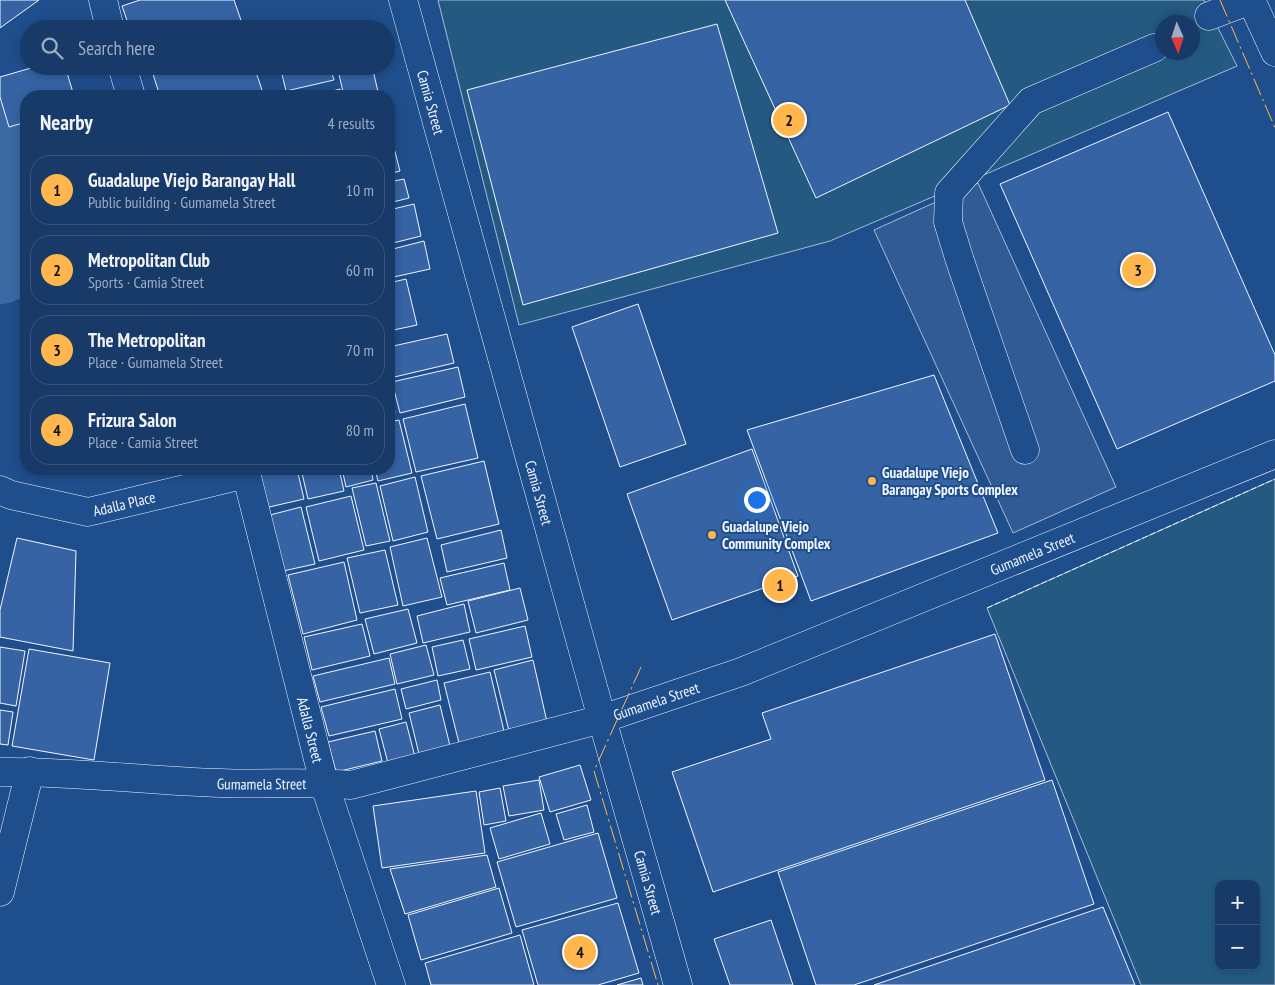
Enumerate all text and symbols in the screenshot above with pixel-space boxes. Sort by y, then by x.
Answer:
north arrow [1155,15,1200,60]
search box [20,20,395,75]
icon: search [38,34,66,62]
text: Search here [78,36,155,60]
street label: Camia Street [413,68,449,137]
pin: 2 [773,101,805,139]
text: Nearby [40,109,93,136]
text: 4 results [328,113,375,133]
text: Guadalupe Viejo Barangay Hall [88,168,295,192]
text: 1 [53,180,61,200]
text: 10 m [346,180,374,200]
text: Public building · Gumamela Street [88,192,276,212]
text: Metropolitan Club [88,248,210,272]
pin: 3 [1122,251,1154,289]
text: 2 [53,260,61,280]
text: 60 m [346,260,374,280]
text: Sports · Camia Street [88,272,204,292]
text: The Metropolitan [88,328,206,352]
text: 3 [53,340,61,360]
text: 70 m [346,340,374,360]
text: Place · Gumamela Street [88,352,223,372]
text: Frizura Salon [88,408,177,432]
text: 4 [53,420,61,440]
text: 80 m [346,420,374,440]
text: Place · Camia Street [88,432,198,452]
street label: Camia Street [521,458,557,527]
place label: Guadalupe Viejo Barangay Sports Complex [882,463,1018,499]
marker: Guadalupe Viejo Barangay Sports Complex [866,475,878,487]
street label: Adalla Place [91,487,157,520]
your location [744,487,770,513]
place label: Guadalupe Viejo Community Complex [722,517,831,553]
street label: Gumamela Street [987,527,1077,579]
marker: Guadalupe Viejo Community Complex [706,529,718,541]
pin: 1 [764,566,796,604]
street label: Gumamela Street [611,677,702,724]
street label: Adalla Street [293,695,328,765]
street label: Gumamela Street [217,773,306,793]
street label: Camia Street [630,848,667,917]
map controls [1215,880,1260,970]
button: + [1215,880,1260,925]
button: − [1215,925,1260,970]
pin: 4 [564,933,596,971]

